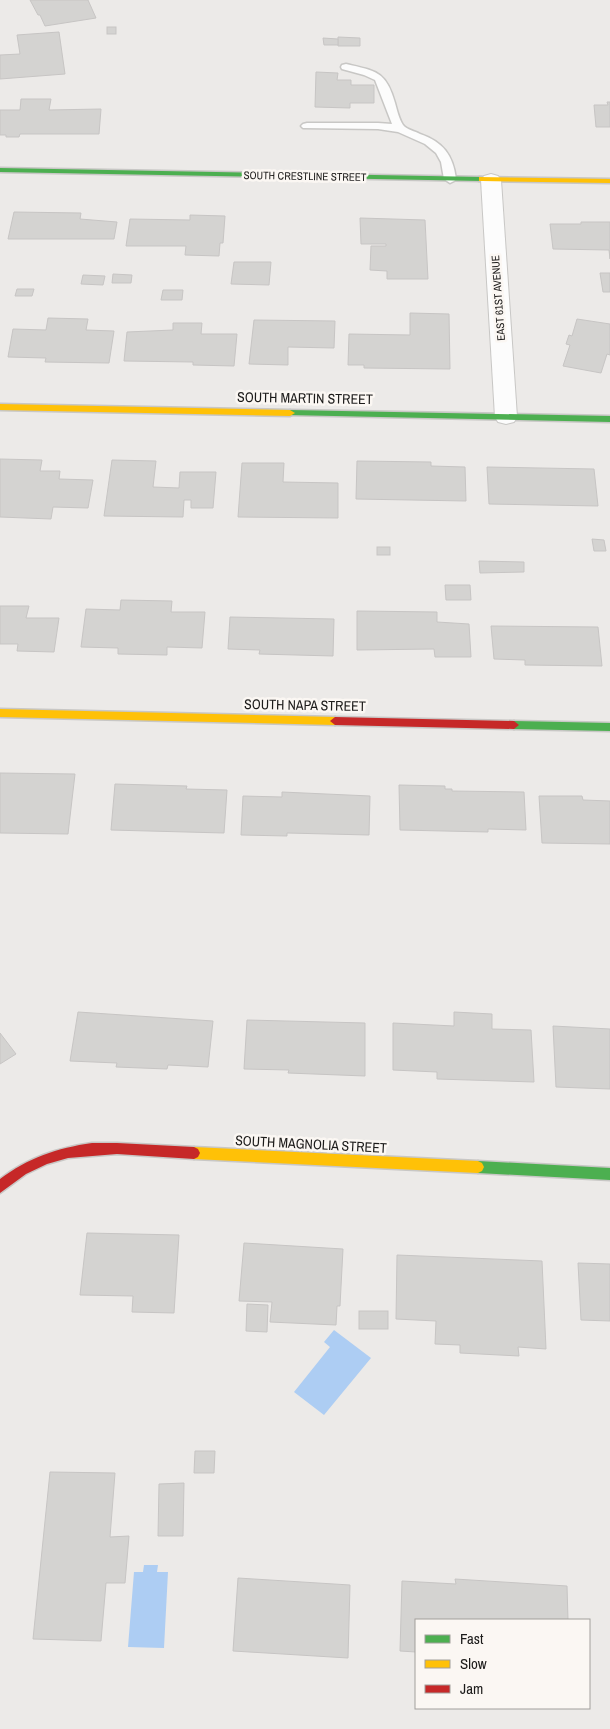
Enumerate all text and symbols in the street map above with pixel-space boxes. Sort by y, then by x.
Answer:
street label: SOUTH CRESTLINE STREET [243,168,367,184]
street label: EAST 61ST AVENUE [488,255,508,341]
street label: SOUTH MARTIN STREET [237,388,373,408]
street label: SOUTH NAPA STREET [244,695,366,715]
street label: SOUTH MAGNOLIA STREET [235,1131,387,1157]
legend [415,1619,590,1709]
text: Fast [460,1628,484,1649]
text: Slow [460,1653,487,1674]
text: Jam [460,1678,483,1699]

